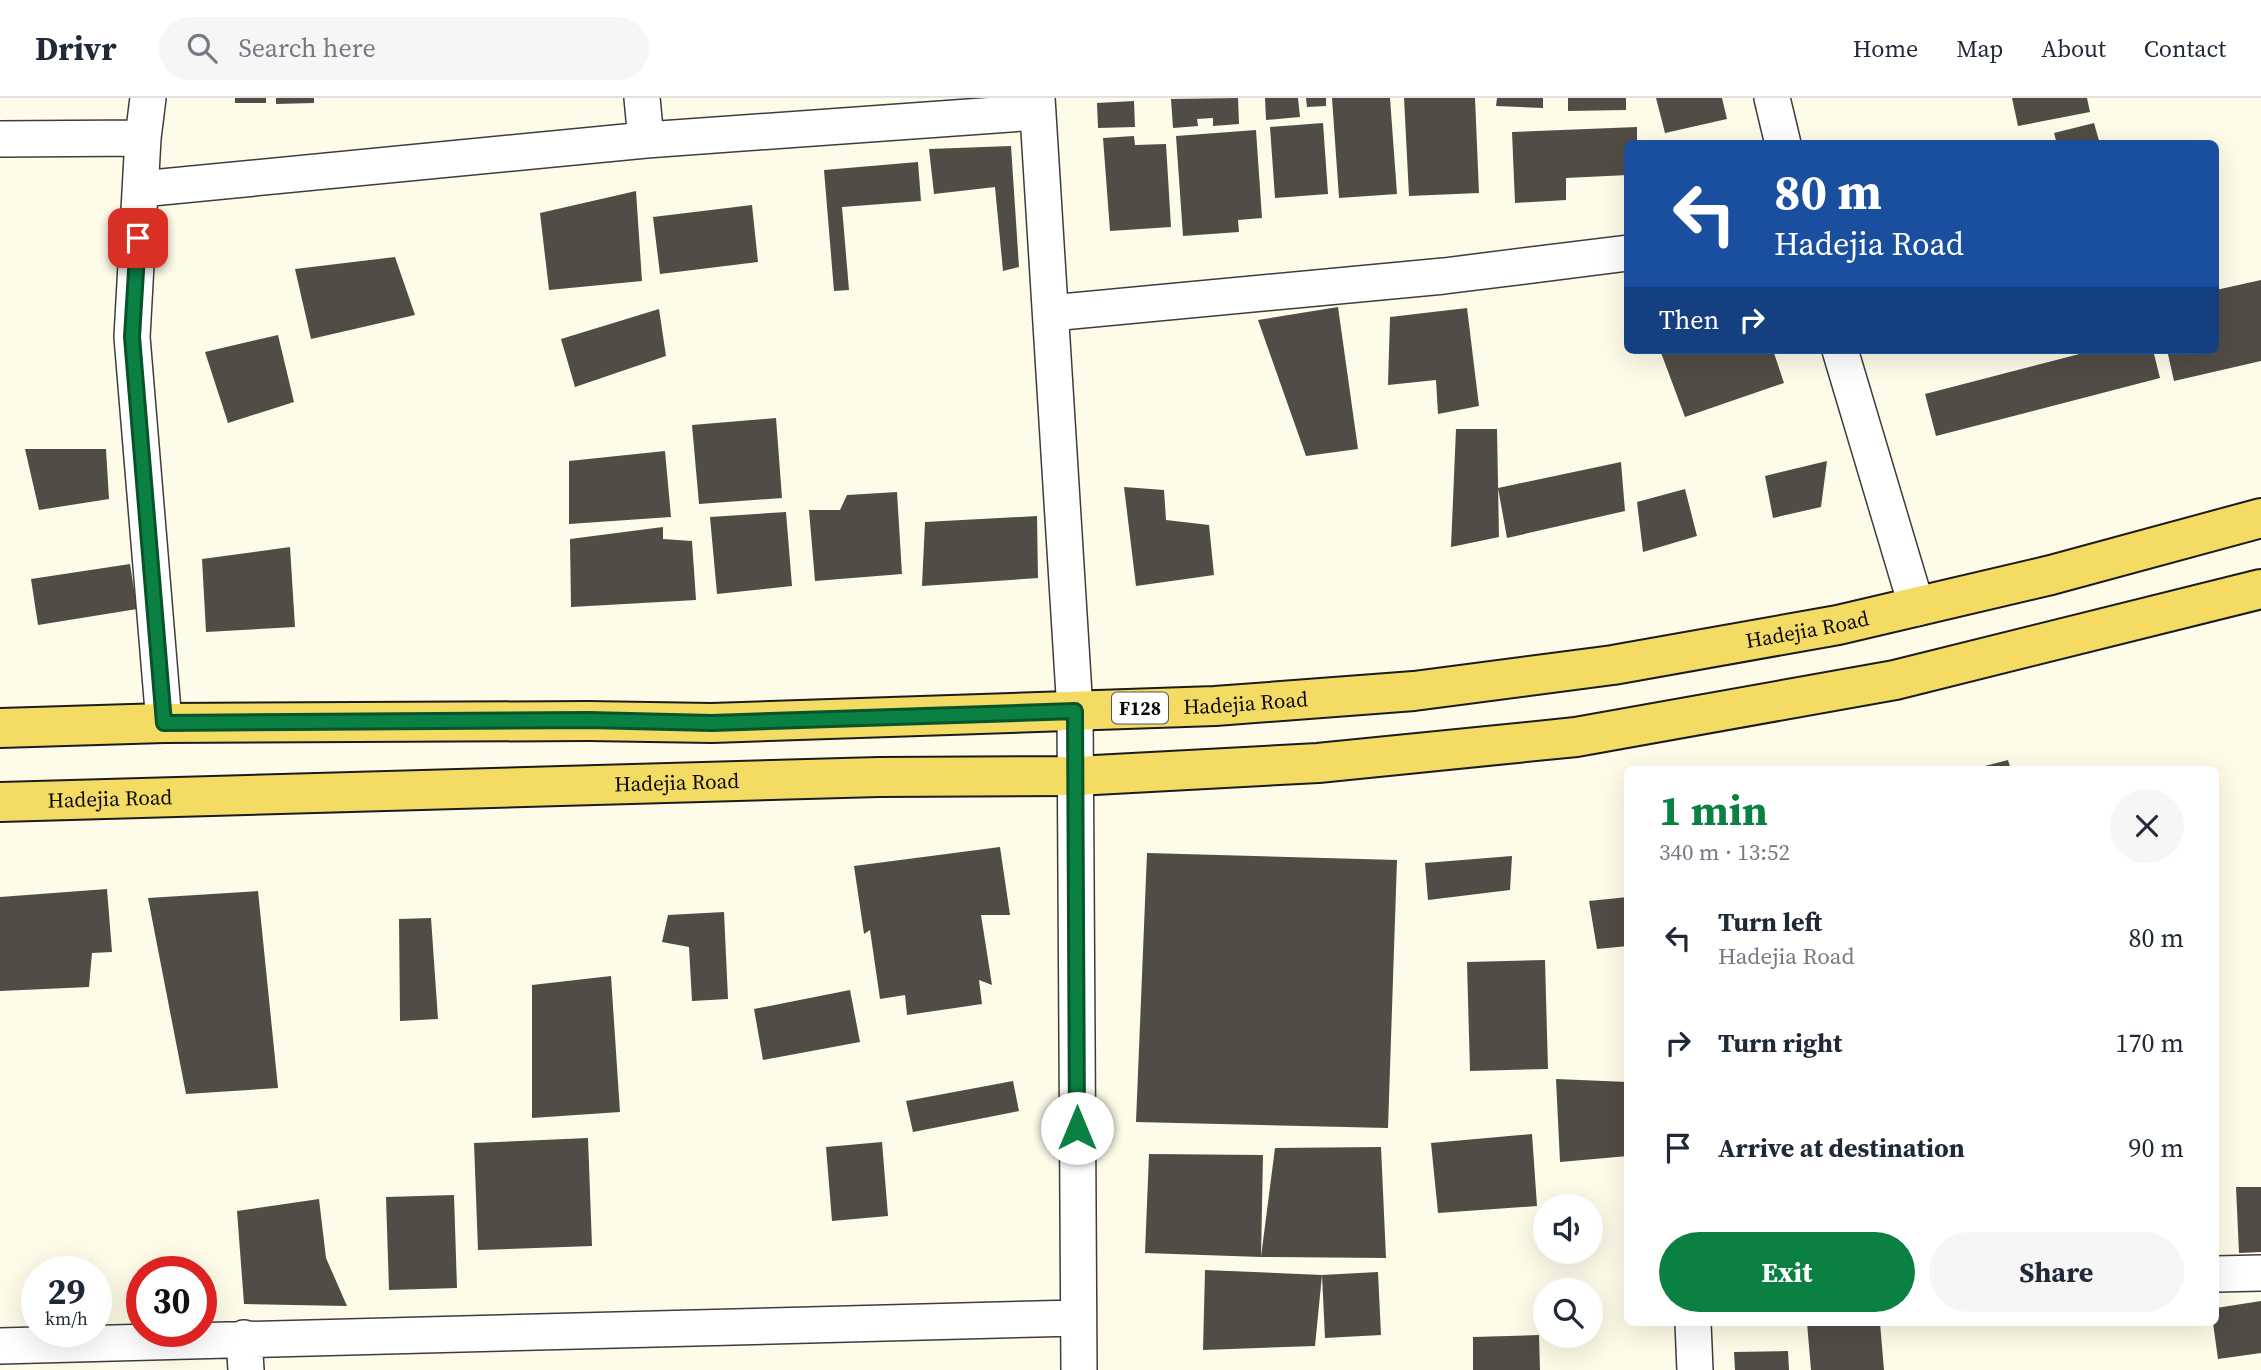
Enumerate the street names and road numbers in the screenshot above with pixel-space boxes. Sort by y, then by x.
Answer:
street label: Hadejia Road [1743,603,1872,655]
street label: Hadejia Road [1183,684,1309,721]
road number: F128 [1112,692,1168,723]
street label: Hadejia Road [614,766,740,799]
street label: Hadejia Road [47,782,173,815]

